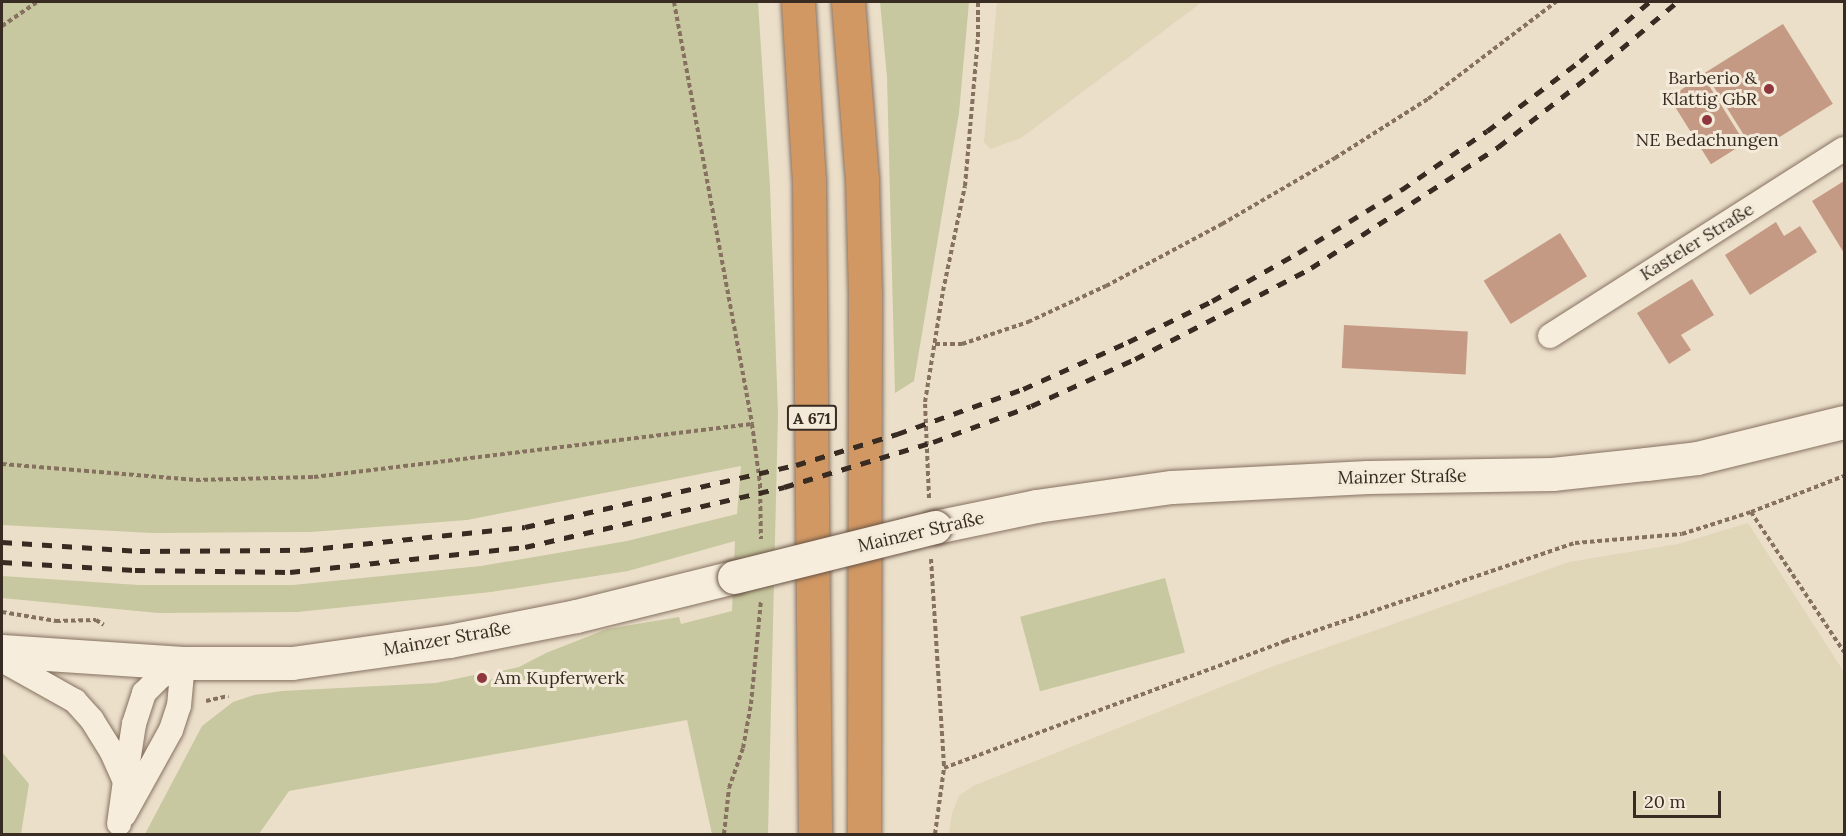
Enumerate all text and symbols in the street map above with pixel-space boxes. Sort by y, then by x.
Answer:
place label: Barberio & Klattig GbR [1662,68,1757,110]
marker: Barberio & Klattig GbR [1762,82,1776,96]
marker: NE Bedachungen [1700,113,1714,127]
place label: NE Bedachungen [1635,129,1779,151]
street label: Kasteler Straße [1636,198,1758,286]
road number: A 671 [786,405,838,431]
street label: Mainzer Straße [1337,465,1467,489]
street label: Mainzer Straße [856,507,986,557]
street label: Mainzer Straße [381,617,513,661]
place label: Am Kupferwerk [494,667,625,689]
marker: Am Kupferwerk [475,671,489,685]
scale bar [1636,779,1724,817]
text: 20 m [1644,790,1686,813]

